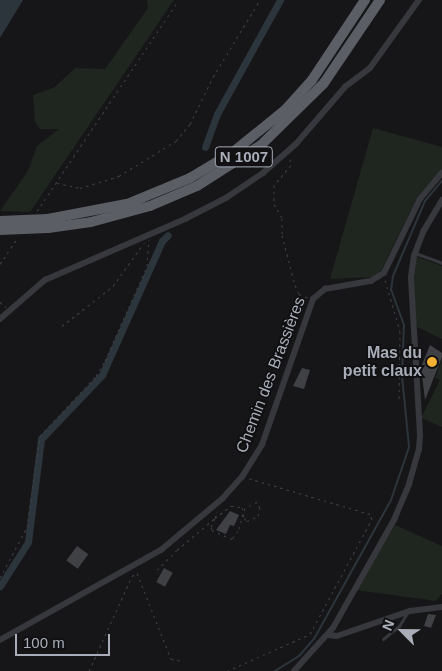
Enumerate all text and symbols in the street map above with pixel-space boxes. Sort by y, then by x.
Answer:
road number: N 1007 [214,144,274,170]
street label: Chemin des Brassières [232,294,310,456]
place label: Mas du petit claux [343,343,422,381]
marker: Mas du petit claux [426,356,438,368]
north arrow [377,606,427,656]
text: N [379,617,398,633]
scale bar [18,624,112,656]
text: 100 m [23,634,65,651]

